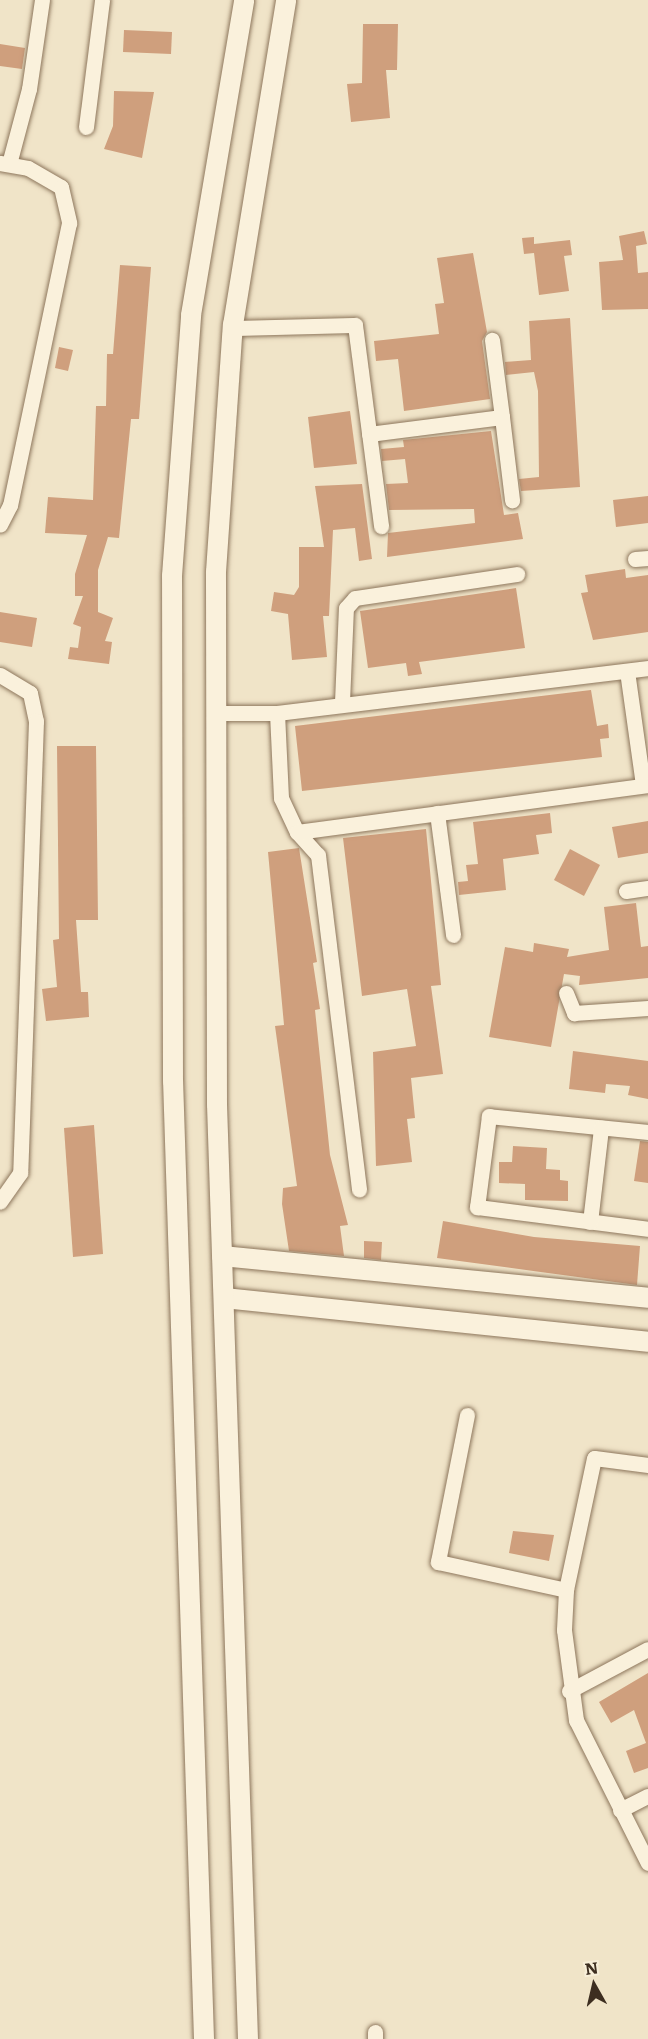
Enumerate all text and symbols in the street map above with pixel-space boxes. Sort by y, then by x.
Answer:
text: N [583,1954,600,1980]
north arrow [564,1955,624,2015]

